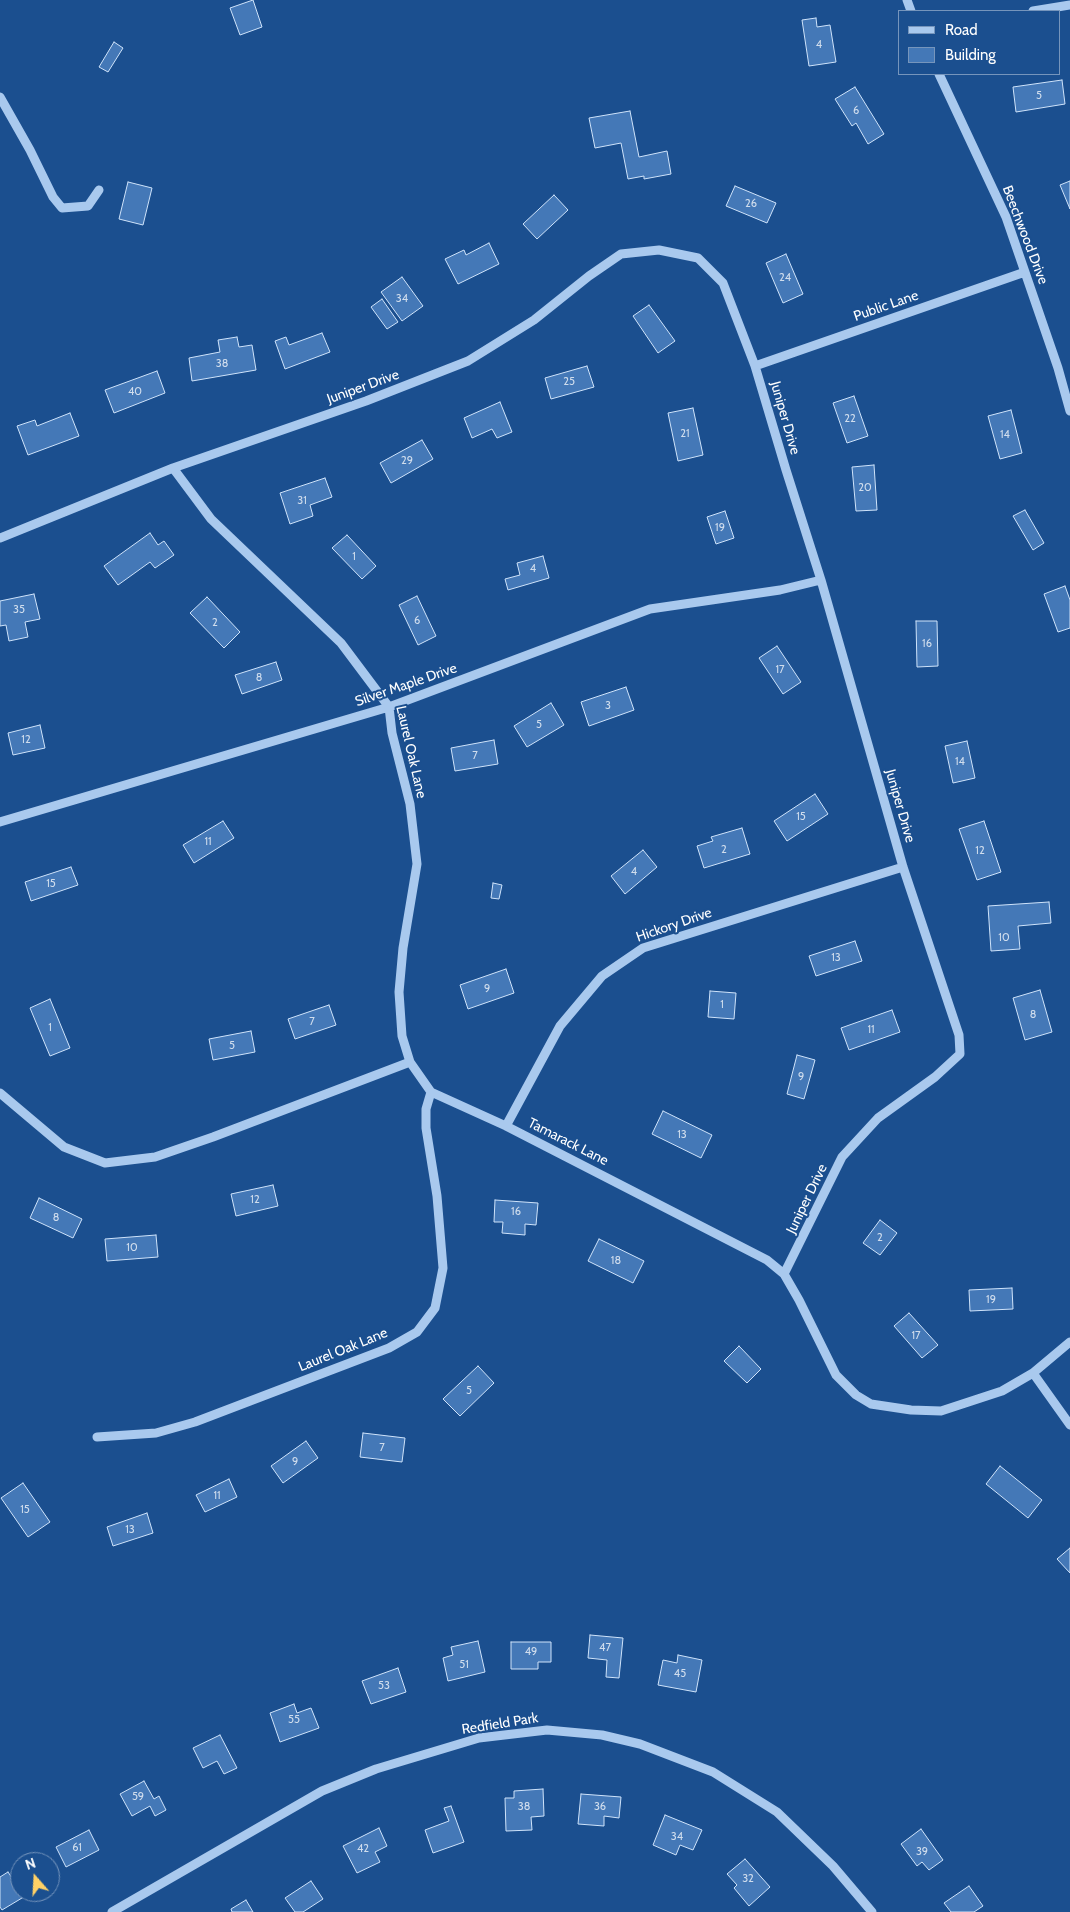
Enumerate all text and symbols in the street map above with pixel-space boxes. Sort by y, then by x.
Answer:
legend [898,10,1060,75]
text: Road [945,21,978,39]
house number: 4 [816,38,822,52]
text: Building [945,46,996,64]
house number: 5 [1036,89,1042,103]
house number: 6 [853,104,859,118]
street label: Beechwood Drive [998,183,1052,287]
house number: 26 [745,197,757,211]
house number: 24 [779,271,791,285]
street label: Public Lane [851,287,921,325]
house number: 34 [396,292,408,306]
house number: 38 [216,357,228,371]
street label: Juniper Drive [325,366,401,408]
house number: 25 [563,375,575,389]
street label: Juniper Drive [767,379,803,457]
house number: 40 [128,385,142,399]
house number: 22 [844,412,856,426]
house number: 21 [680,427,690,441]
house number: 14 [1000,428,1010,442]
house number: 29 [401,454,413,468]
house number: 20 [858,481,872,495]
house number: 31 [297,494,307,508]
house number: 19 [715,521,725,535]
house number: 1 [352,550,356,564]
house number: 4 [530,562,536,576]
house number: 35 [13,603,25,617]
house number: 6 [414,614,420,628]
house number: 2 [212,616,218,630]
house number: 16 [922,637,932,651]
street label: Silver Maple Drive [353,660,459,710]
house number: 17 [775,663,785,677]
house number: 8 [256,671,262,685]
house number: 3 [605,699,611,713]
street label: Laurel Oak Lane [392,704,430,800]
house number: 5 [536,718,542,732]
house number: 12 [21,733,31,747]
house number: 7 [472,749,478,763]
house number: 14 [955,755,965,769]
street label: Juniper Drive [882,767,918,845]
house number: 15 [796,810,806,824]
house number: 11 [204,835,212,849]
house number: 2 [721,843,727,857]
house number: 12 [975,844,985,858]
house number: 4 [631,865,637,879]
house number: 15 [46,877,56,891]
street label: Hickory Drive [634,904,714,946]
house number: 10 [998,931,1010,945]
house number: 13 [831,951,841,965]
house number: 9 [484,982,490,996]
house number: 1 [720,998,724,1012]
house number: 8 [1030,1008,1036,1022]
house number: 7 [309,1015,315,1029]
house number: 1 [48,1021,52,1035]
house number: 11 [867,1023,875,1037]
house number: 5 [229,1039,235,1053]
house number: 9 [798,1070,804,1084]
street label: Tamarack Lane [525,1115,611,1169]
house number: 13 [677,1128,687,1142]
street label: Juniper Drive [783,1161,831,1237]
house number: 12 [250,1193,260,1207]
house number: 16 [511,1205,521,1219]
house number: 8 [53,1211,59,1225]
house number: 2 [877,1231,883,1245]
house number: 10 [126,1241,138,1255]
house number: 18 [611,1254,621,1268]
house number: 19 [986,1293,996,1307]
street label: Laurel Oak Lane [296,1325,390,1375]
house number: 17 [911,1329,921,1343]
house number: 5 [466,1384,472,1398]
house number: 7 [379,1441,385,1455]
house number: 9 [292,1455,298,1469]
house number: 11 [213,1489,221,1503]
house number: 15 [20,1503,30,1517]
house number: 13 [125,1523,135,1537]
house number: 47 [599,1641,611,1655]
house number: 49 [525,1645,537,1659]
house number: 51 [459,1658,469,1672]
house number: 45 [674,1667,686,1681]
house number: 53 [378,1679,390,1693]
street label: Redfield Park [461,1710,539,1738]
house number: 55 [288,1713,300,1727]
house number: 59 [132,1790,144,1804]
house number: 38 [518,1800,530,1814]
house number: 36 [594,1800,606,1814]
house number: 34 [671,1830,683,1844]
house number: 61 [72,1841,82,1855]
house number: 42 [357,1842,369,1856]
house number: 39 [916,1845,928,1859]
north arrow [10,1852,60,1902]
text: N [23,1854,38,1874]
house number: 32 [742,1872,754,1886]

